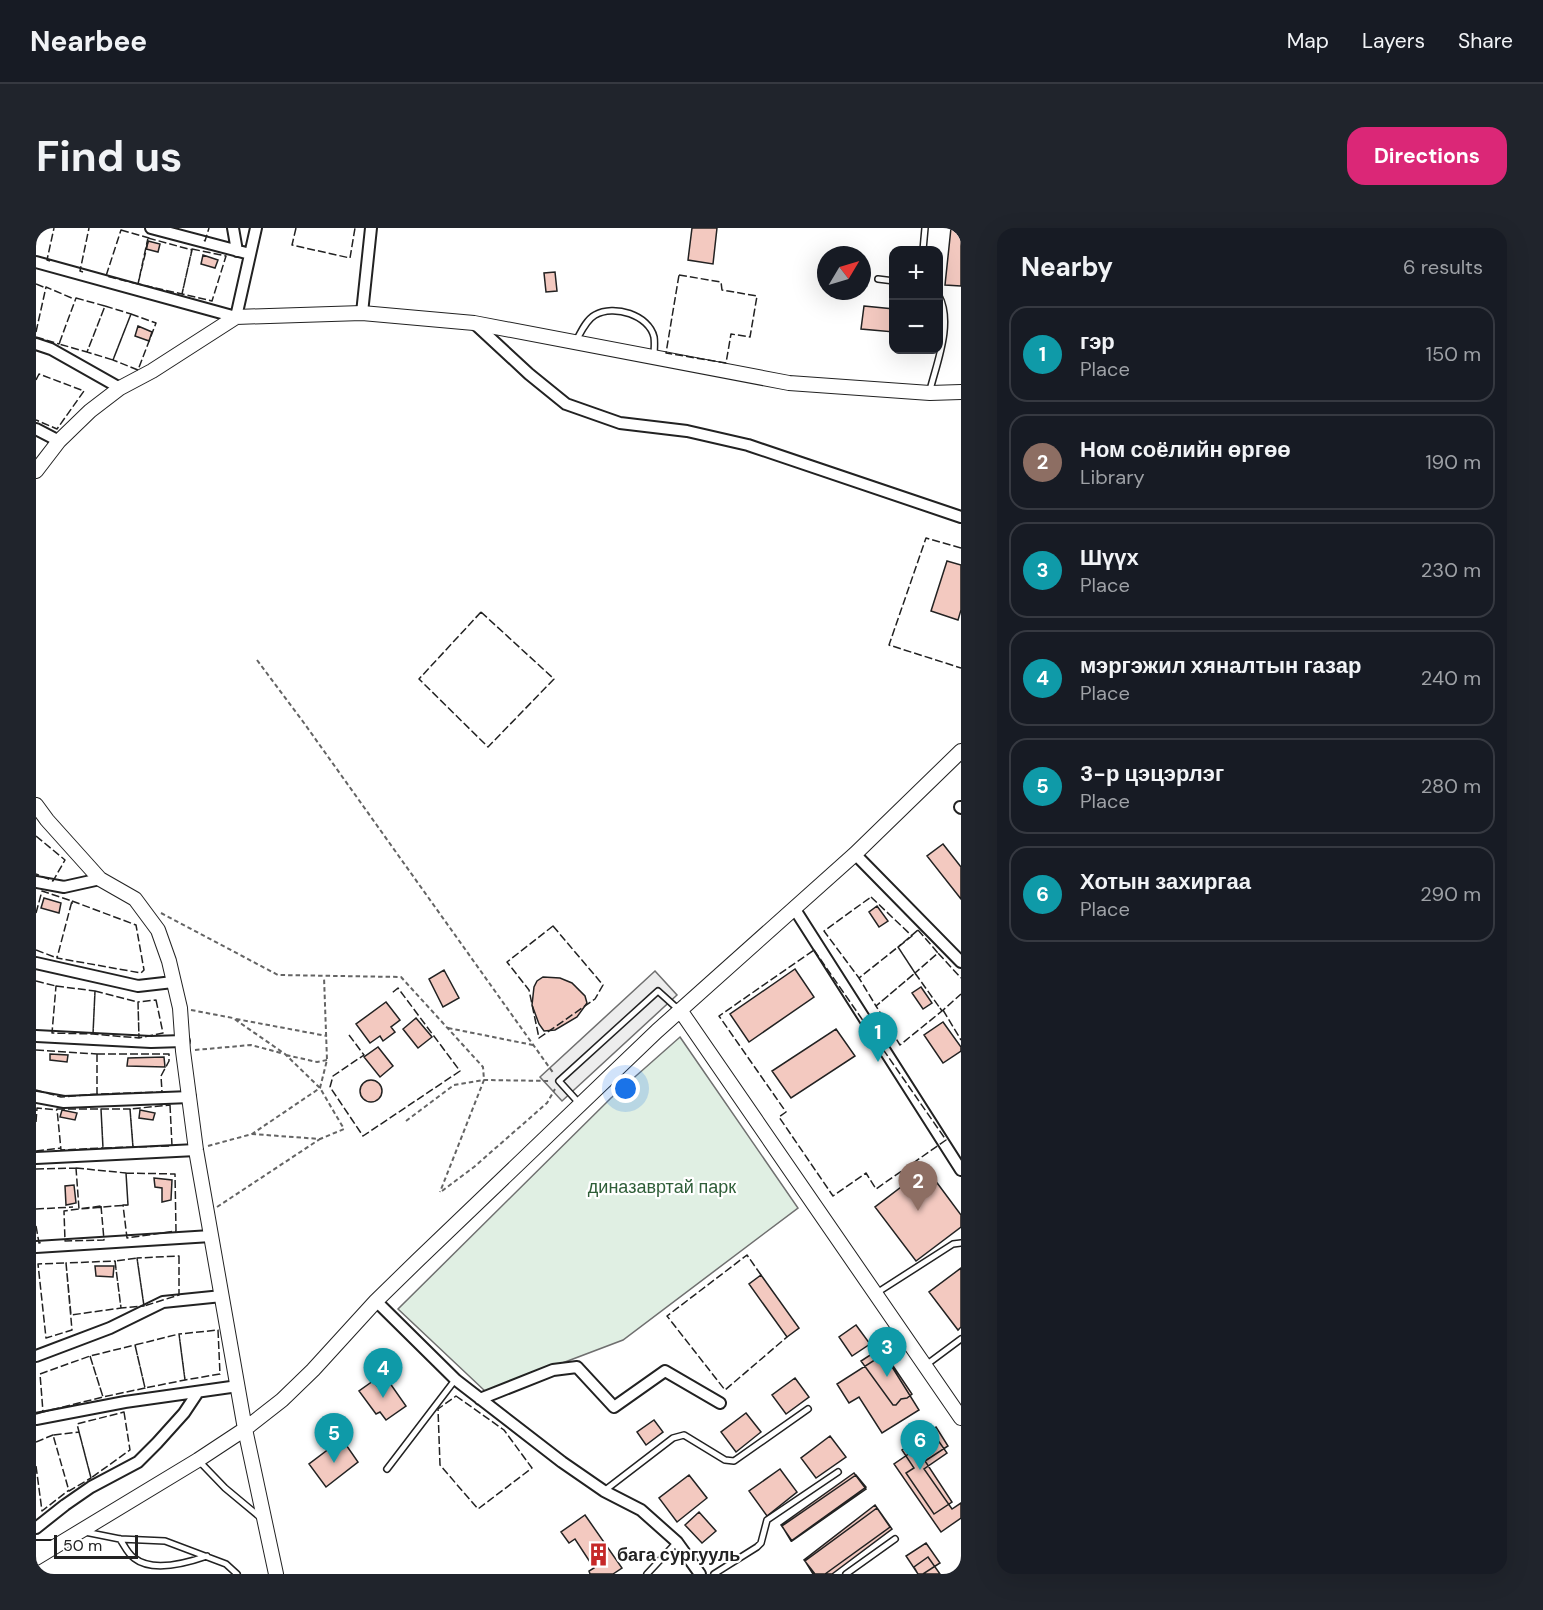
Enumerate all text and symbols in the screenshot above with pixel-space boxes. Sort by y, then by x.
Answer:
text: Nearbee [30,23,147,60]
text: Map [1287,27,1329,55]
text: Layers [1362,27,1425,55]
text: Share [1458,27,1513,55]
button: Directions [1347,127,1507,185]
text: Find us [36,129,182,184]
north arrow [817,246,871,300]
map controls [889,246,943,354]
button: + [889,246,943,300]
text: Nearby [1021,250,1113,284]
text: 6 results [1403,254,1483,280]
button: − [889,300,943,354]
text: гэр [1080,327,1115,356]
text: 1 [1039,341,1046,367]
text: 150 m [1426,341,1481,367]
text: Place [1080,356,1130,382]
text: Ном соёлийн өргөө [1080,435,1291,464]
text: 2 [1037,449,1048,475]
text: 190 m [1425,449,1481,475]
text: Library [1080,464,1145,490]
text: Шүүх [1080,543,1139,572]
text: 3 [1036,557,1049,583]
text: 230 m [1421,557,1481,583]
text: Place [1080,572,1130,598]
text: мэргэжил хяналтын газар [1080,651,1361,680]
text: 4 [1036,665,1049,691]
text: 240 m [1421,665,1481,691]
text: Place [1080,680,1130,706]
text: 3-р цэцэрлэг [1080,759,1224,788]
text: 5 [1036,773,1049,799]
text: 280 m [1421,773,1481,799]
text: Place [1080,788,1130,814]
text: Хотын захиргаа [1080,867,1251,896]
text: 6 [1036,881,1049,907]
text: 290 m [1420,881,1481,907]
text: Place [1080,896,1130,922]
pin: 1 [858,1012,898,1062]
your location [611,1074,640,1103]
pin: 2 [898,1162,938,1211]
park label: диназавртай парк [588,1175,736,1199]
pin: 3 [868,1328,906,1377]
pin: 4 [364,1348,402,1398]
pin: 5 [314,1414,354,1463]
pin: 6 [900,1420,940,1470]
scale bar [54,1532,138,1560]
text: 50 m [63,1535,102,1556]
building icon: бага сургууль [586,1542,612,1568]
place label: бага сургууль [617,1543,740,1567]

